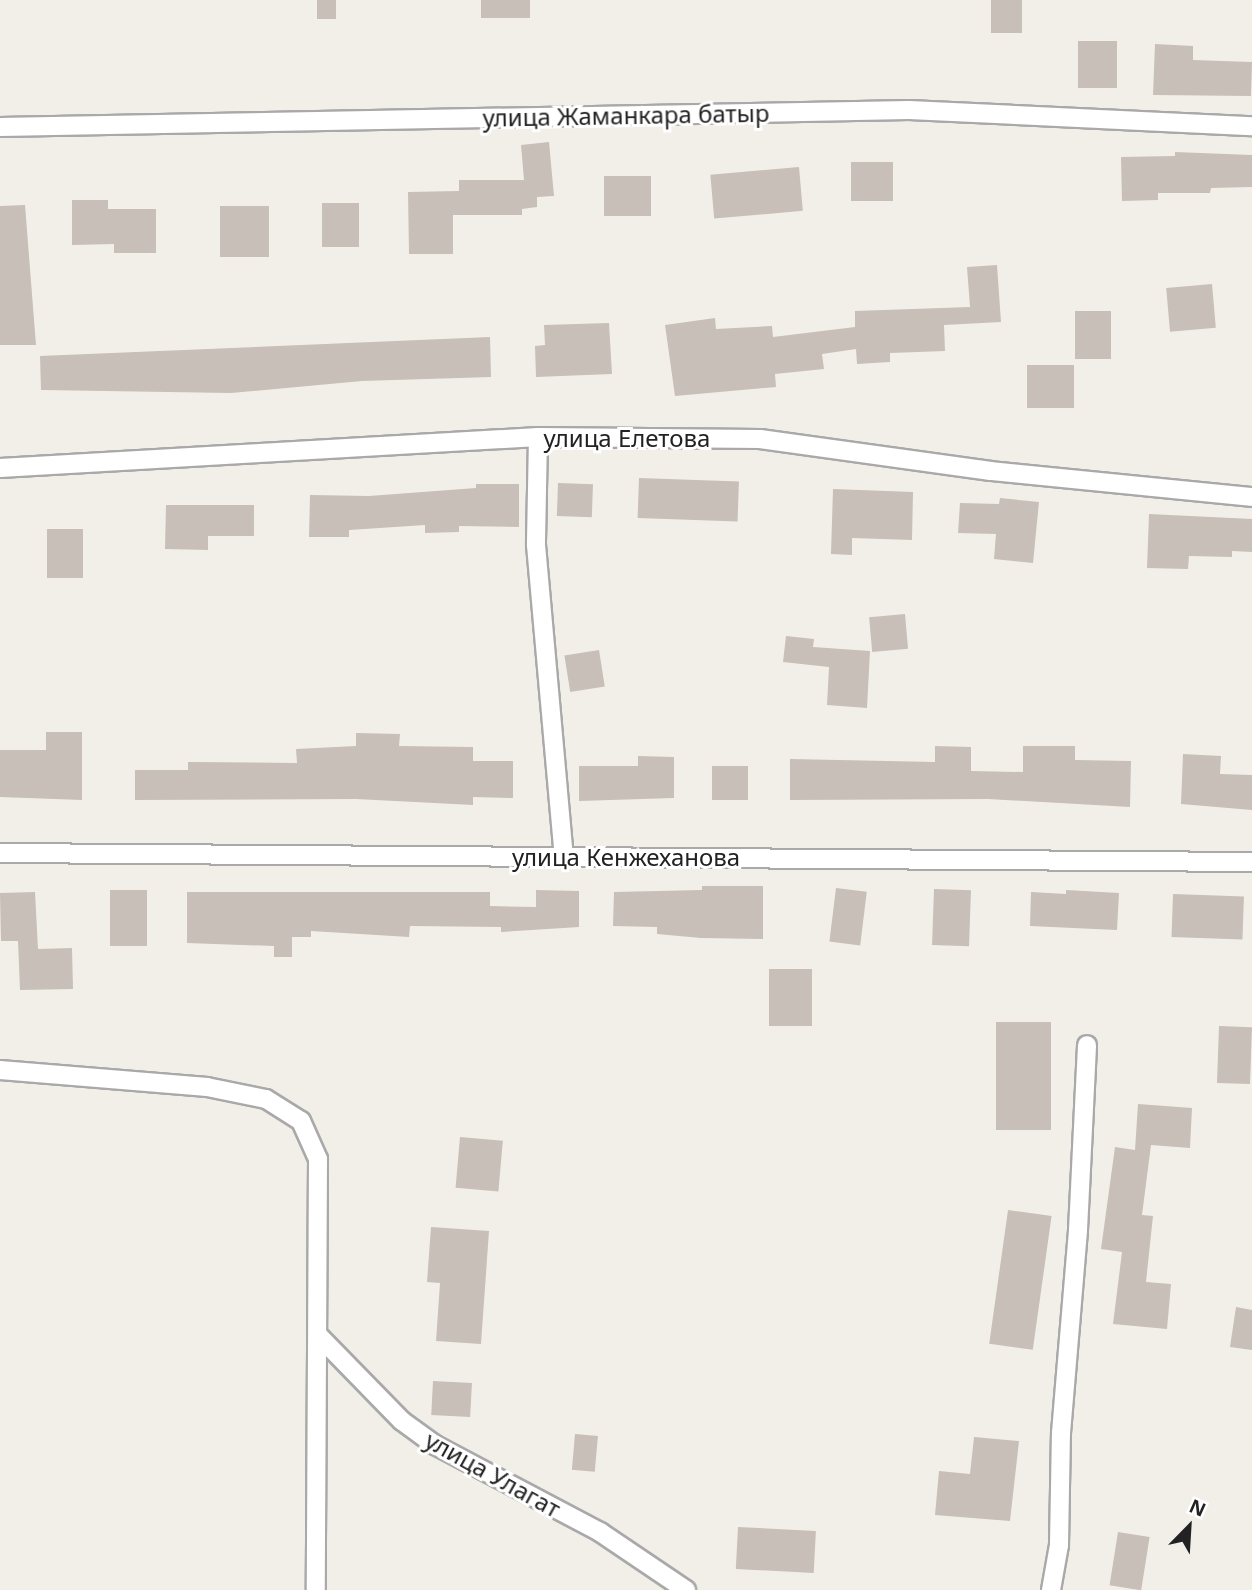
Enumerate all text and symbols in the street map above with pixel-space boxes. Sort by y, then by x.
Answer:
street label: улица Жаманкара батыр [482,98,770,132]
street label: улица Елетова [544,424,710,452]
street label: улица Кенжеханова [512,843,740,871]
street label: улица Улагат [420,1425,566,1523]
north arrow [1154,1492,1224,1562]
text: N [1185,1493,1210,1523]

